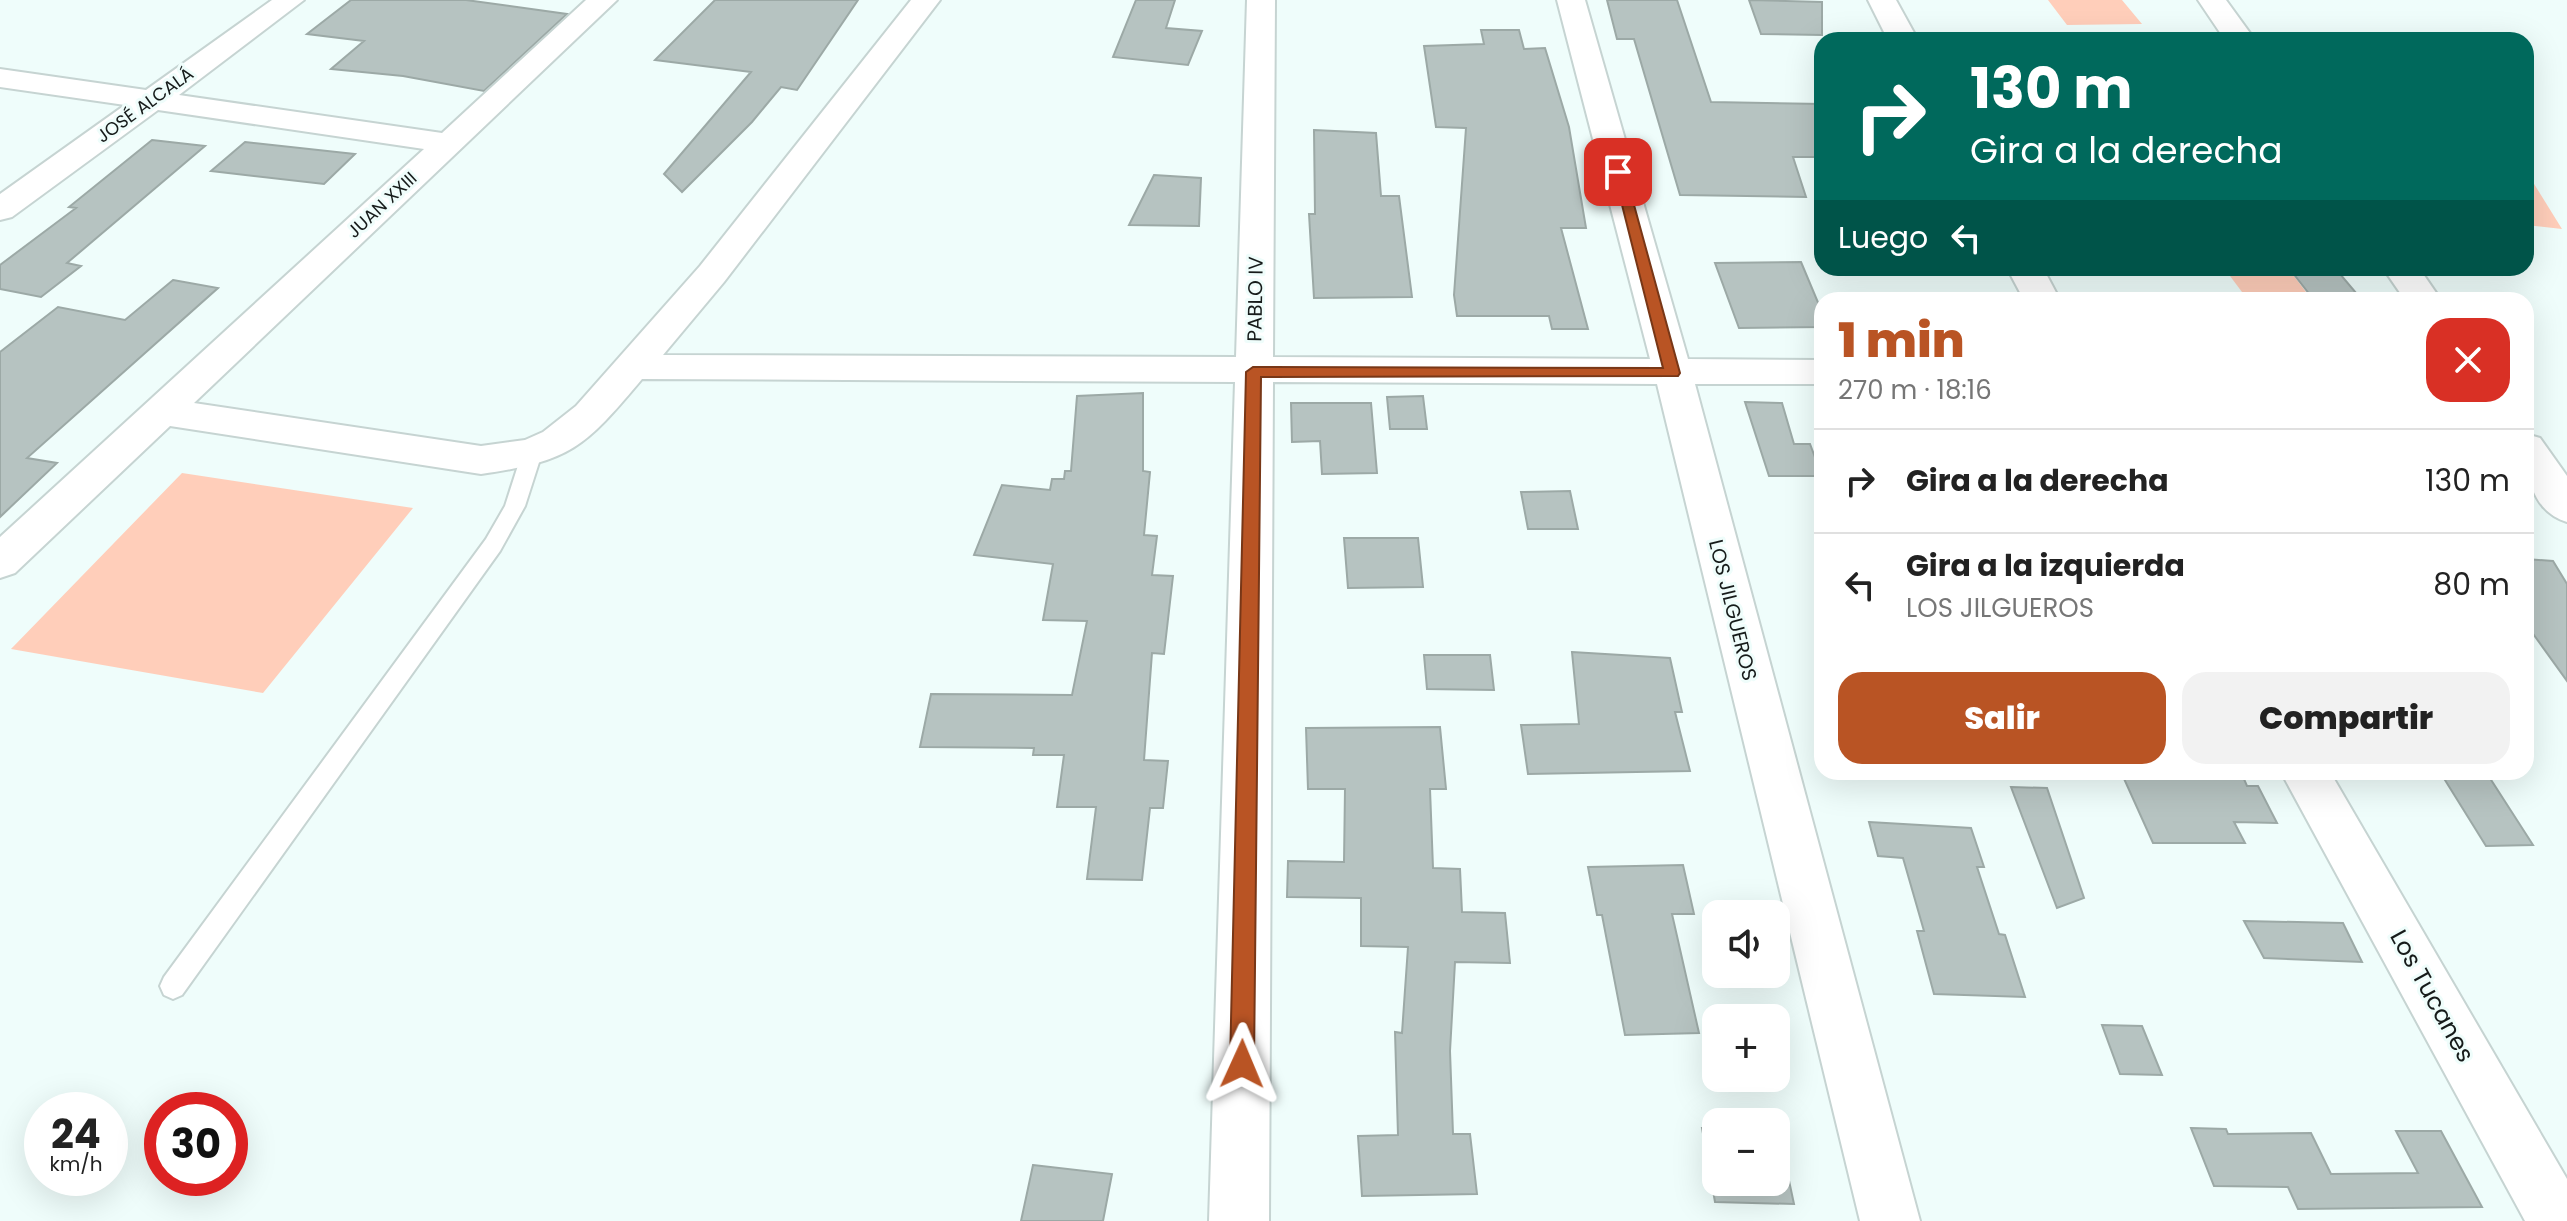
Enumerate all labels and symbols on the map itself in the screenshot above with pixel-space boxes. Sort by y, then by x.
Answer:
street label: JOSÉ ALCALÁ [91,61,198,148]
pin [1584,138,1652,206]
street label: JUAN XXIII [341,166,422,243]
street label: PABLO IV [1240,256,1270,342]
street label: LOS JILGUEROS [1702,536,1764,684]
street label: Los Tucanes [2382,924,2482,1068]
position arrow [1200,1022,1284,1106]
speed limit sign: 30 [144,1092,248,1196]

